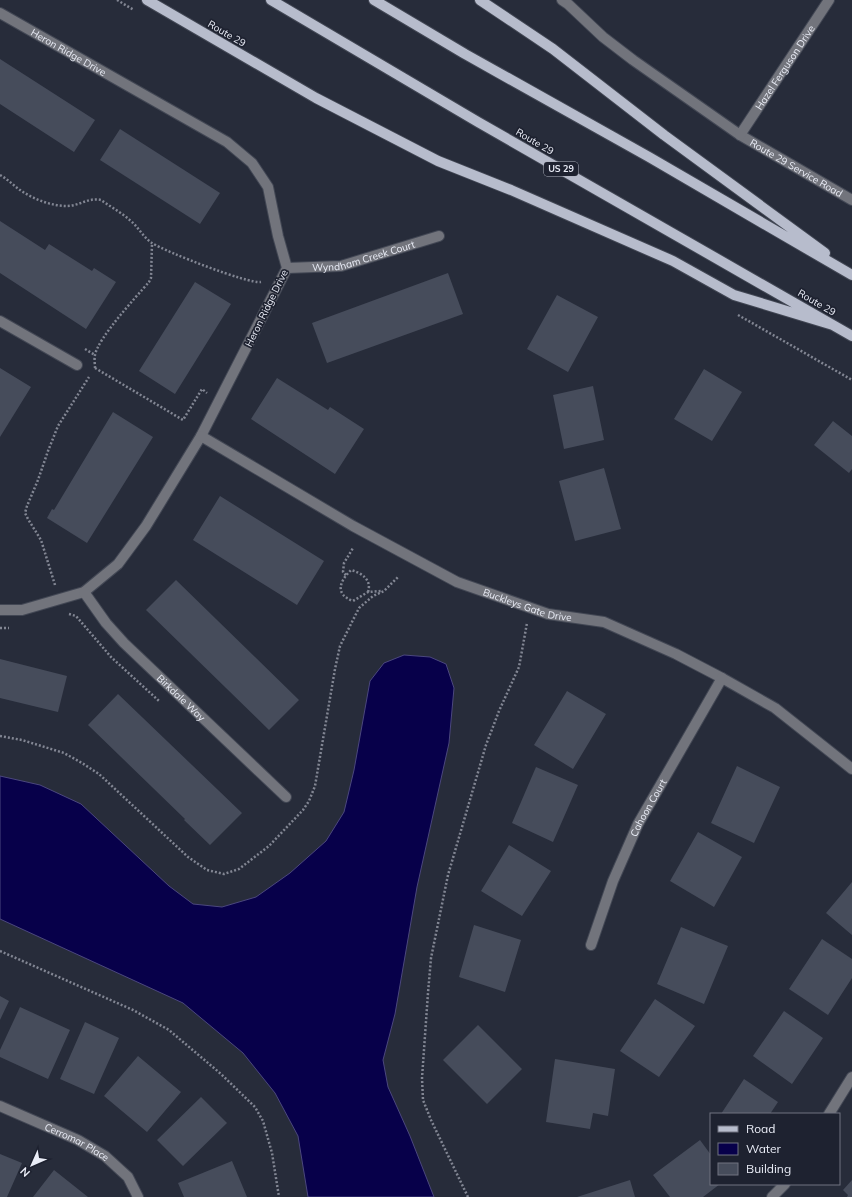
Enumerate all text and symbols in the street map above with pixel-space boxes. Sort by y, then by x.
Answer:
street label: Route 29 [205,17,248,50]
street label: Hazel Ferguson Drive [752,23,818,113]
street label: Heron Ridge Drive [28,26,108,79]
street label: Route 29 [513,125,556,158]
street label: Route 29 Service Road [747,136,845,200]
road number: US 29 [544,162,578,176]
street label: Wyndham Creek Court [312,238,417,274]
street label: Heron Ridge Drive [242,267,291,349]
street label: Route 29 [795,286,838,319]
street label: Buckleys Gate Drive [481,586,573,624]
street label: Birkdale Way [154,672,208,724]
street label: Cahoon Court [627,776,670,839]
legend [710,1113,840,1185]
street label: Cerromar Place [43,1120,112,1164]
text: Road [746,1121,775,1136]
text: Water [746,1141,782,1156]
north arrow [12,1145,52,1185]
text: Building [746,1161,791,1176]
text: N [17,1164,33,1180]

